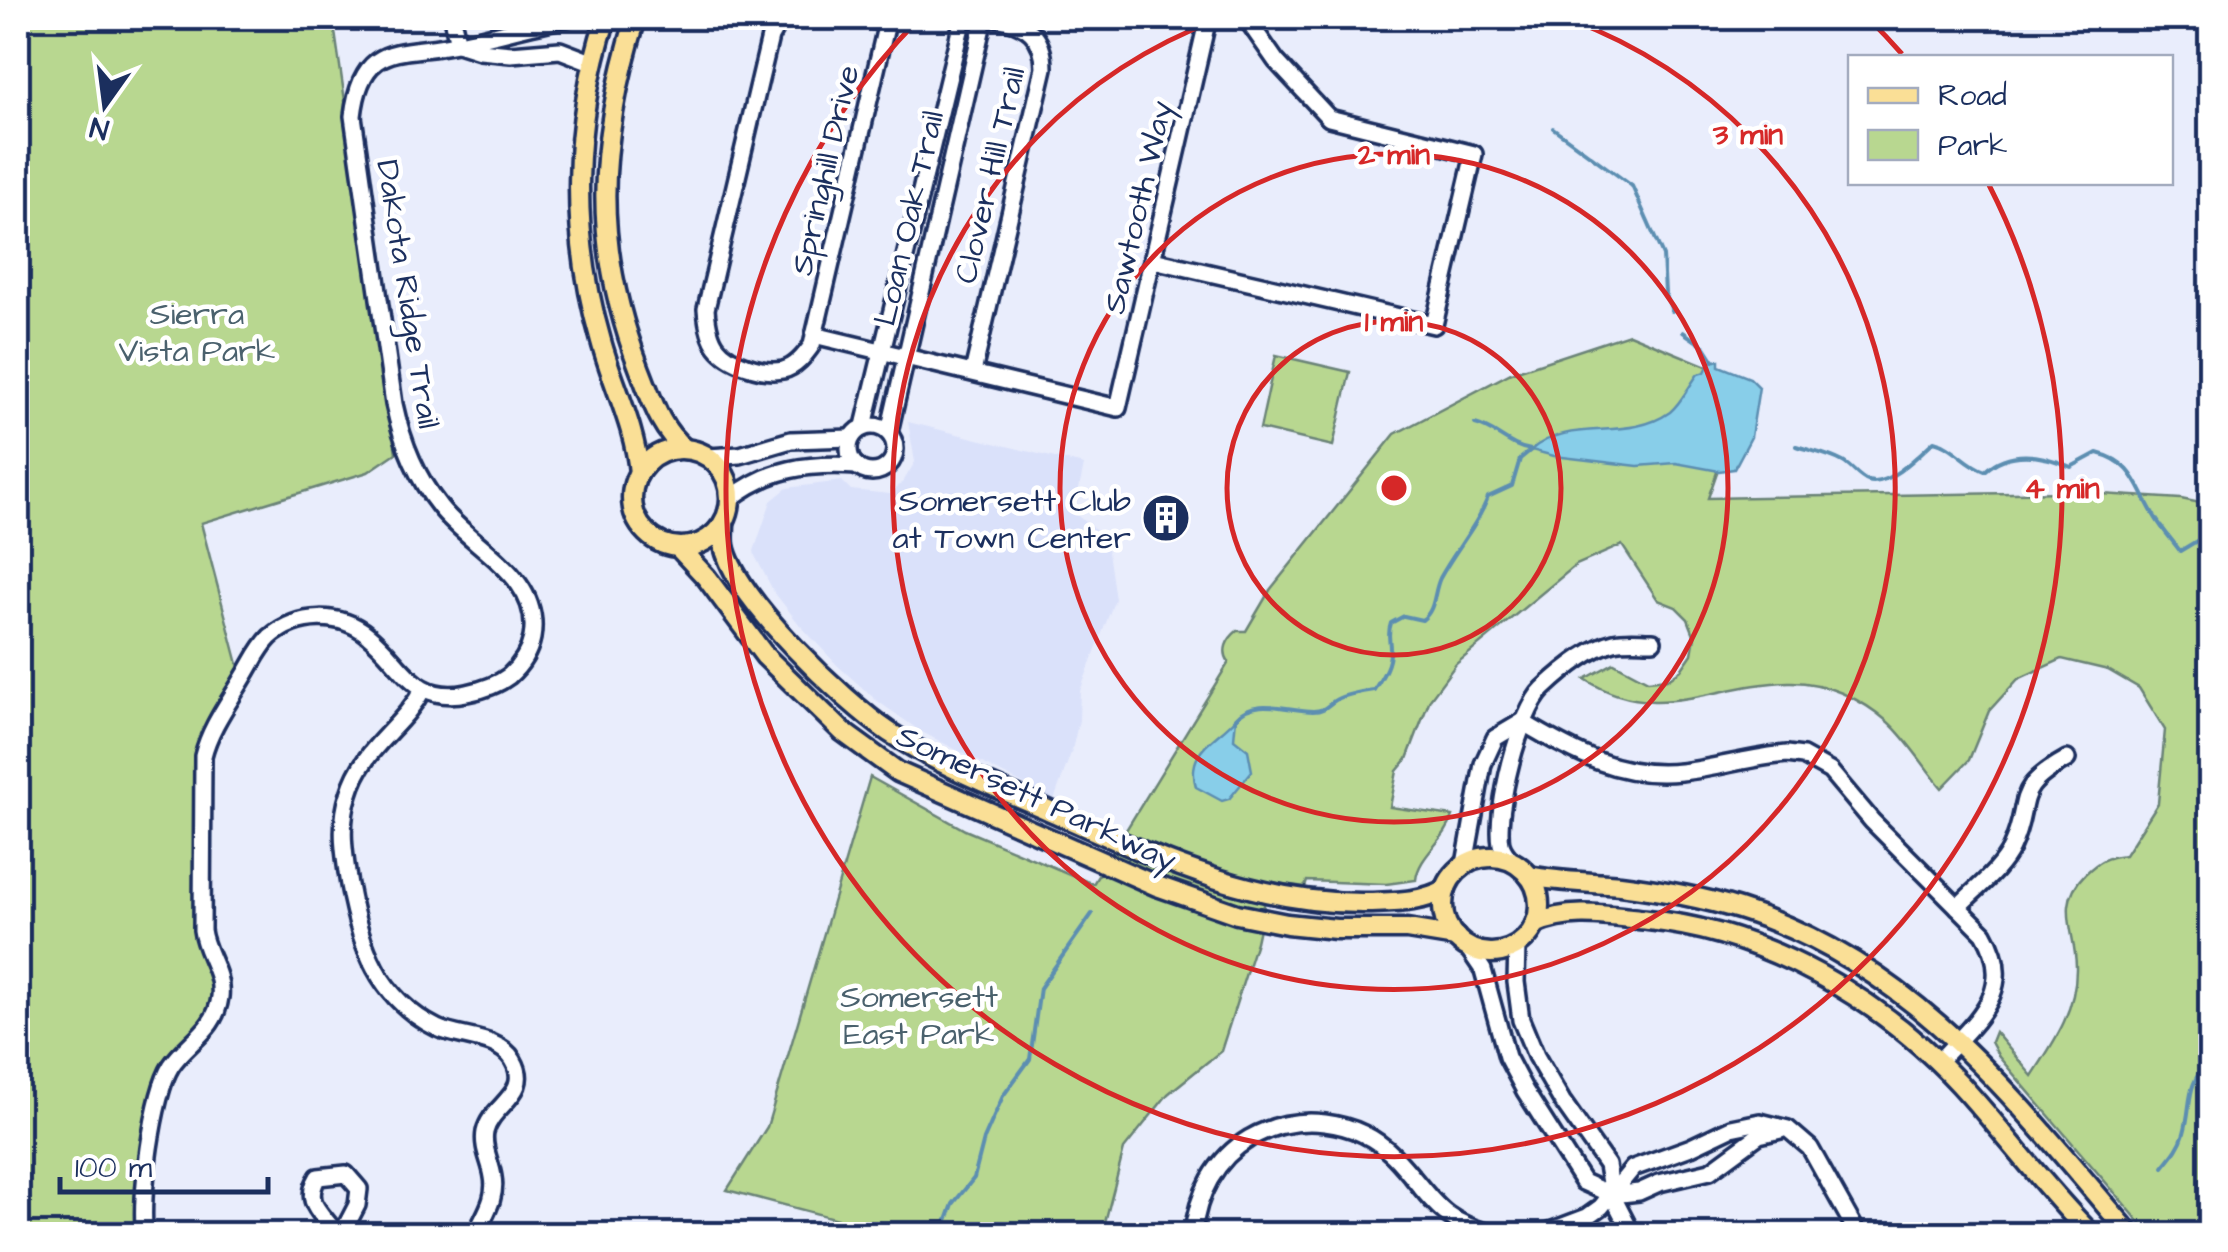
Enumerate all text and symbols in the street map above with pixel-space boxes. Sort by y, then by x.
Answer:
north arrow [55,55,155,155]
legend [1848,55,2173,185]
street label: Springhill Drive [779,61,871,280]
street label: Clover Hill Trail [944,63,1037,288]
text: Road [1938,75,2007,117]
street label: Sawtooth Way [1092,96,1185,318]
street label: Loan Oak Trail [863,106,956,330]
text: N [86,107,113,149]
text: 3 min [1712,114,1783,156]
text: Park [1938,125,2007,167]
text: 2 min [1357,134,1430,176]
street label: Dakota Ridge Trail [364,157,451,432]
park label: Sierra Vista Park [119,292,276,374]
text: 1 min [1365,301,1423,343]
text: 4 min [2024,468,2100,510]
centre of rings [1376,470,1412,506]
place label: Somersett Club at Town Center [892,479,1131,561]
building icon: Somersett Club at Town Center [1140,492,1192,544]
street label: Somersett Parkway [889,714,1184,883]
park label: Somersett East Park [840,975,998,1057]
scale bar [60,1132,268,1194]
text: 100 m [75,1147,153,1189]

